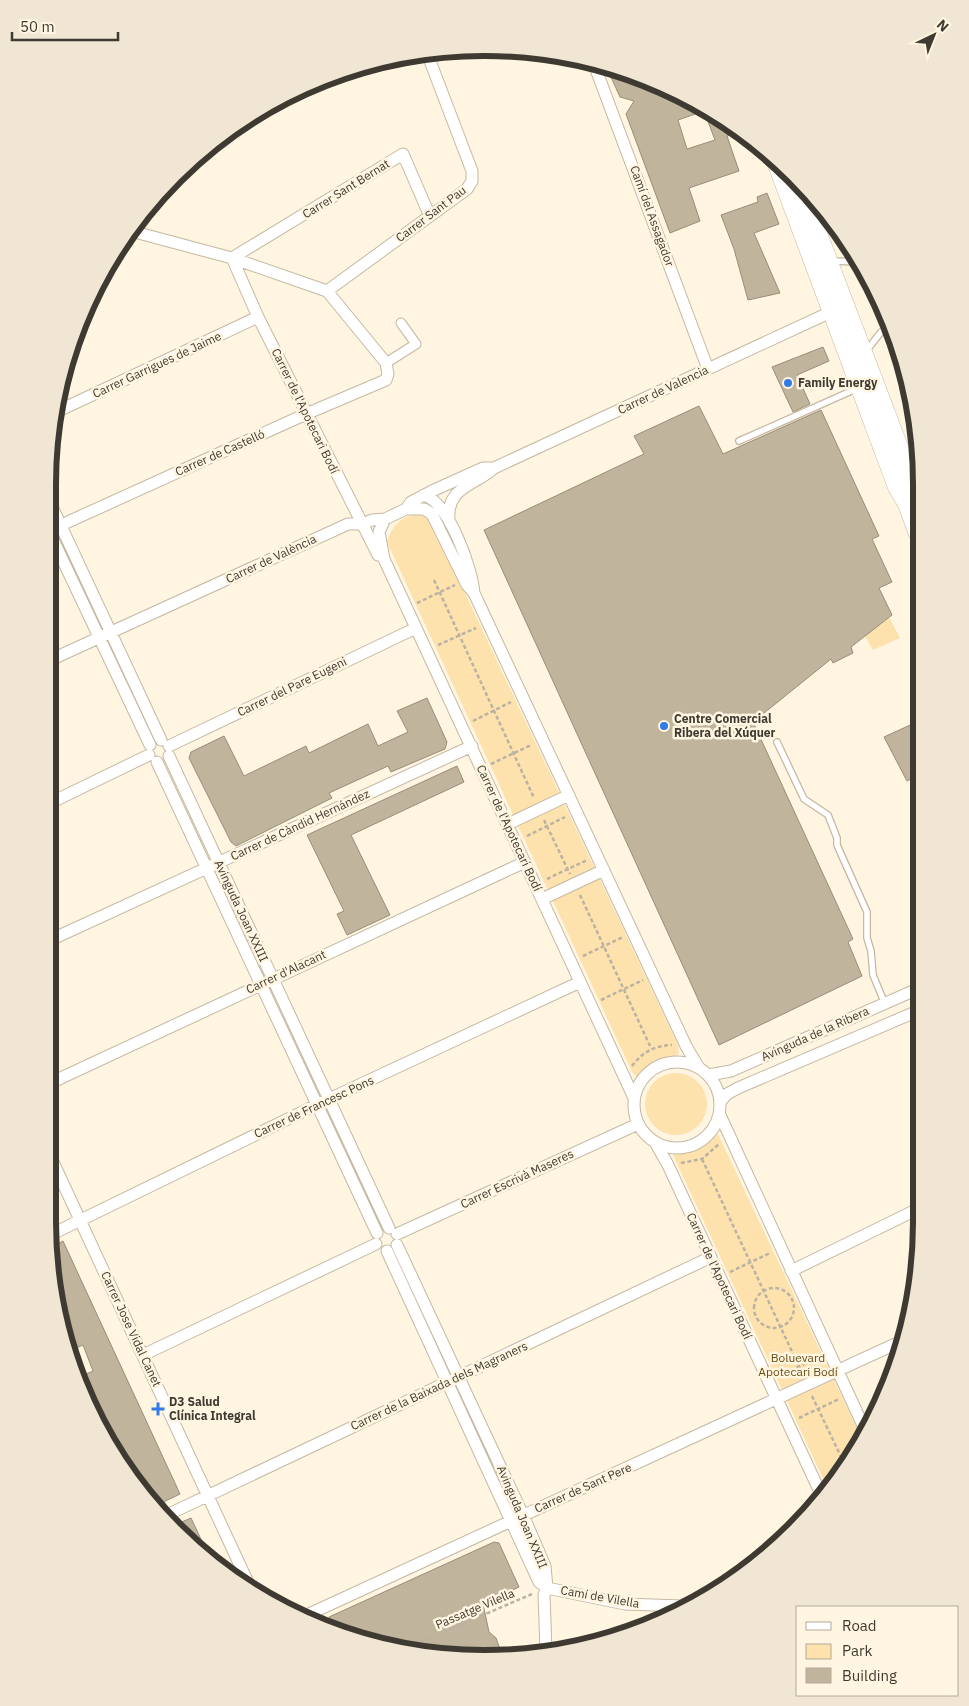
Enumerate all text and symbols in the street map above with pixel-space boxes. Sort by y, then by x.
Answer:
scale bar [12,10,119,42]
north arrow [909,10,959,60]
text: N [933,15,953,36]
text: 50 m [20,17,55,36]
street label: Carrer Sant Bernat [299,156,392,221]
street label: Camí del Assagador [627,163,678,269]
street label: Carrer Sant Pau [393,182,469,245]
street label: Carrer Garrigues de Jaime [90,328,224,401]
street label: Carrer de l'Apotecari Bodí [269,346,342,476]
street label: Carrer de Valencia [615,362,711,417]
place label: Family Energy [798,375,878,390]
marker: Family Energy [782,377,794,389]
street label: Carrer de Castelló [173,426,267,479]
street label: Carrer de València [223,531,319,586]
street label: Carrer del Pare Eugeni [235,654,349,720]
place label: Centre Comercial Ribera del Xúquer [674,711,776,740]
marker: Centre Comercial Ribera del Xúquer [658,720,670,732]
street label: Carrer de l'Apotecari Bodí [474,762,545,893]
street label: Carrer de Càndid Hernández [228,785,372,863]
street label: Avinguda Joan XXIII [211,858,272,964]
street label: Carrer d'Alacant [243,946,328,997]
street label: Avinguda de la Ribera [759,1003,872,1064]
street label: Carrer de Francesc Pons [251,1072,376,1141]
street label: Carrer Escrivà Maseres [458,1146,576,1211]
street label: Carrer de l'Apotecari Bodí [684,1210,755,1341]
street label: Carrer Jose Vidal Canet [98,1269,165,1389]
street label: Carrer de la Baixada dels Magraners [348,1338,530,1433]
park label: Boluevard Apotecari Bodí [758,1350,838,1379]
place label: D3 Salud Clínica Integral [169,1394,256,1423]
marker: D3 Salud Clínica Integral [151,1402,165,1416]
street label: Carrer de Sant Pere [532,1459,634,1516]
street label: Avinguda Joan XXIII [494,1463,551,1571]
street label: Camí de Vilella [560,1582,641,1611]
street label: Passatge Vilella [433,1585,517,1632]
legend [796,1606,959,1696]
text: Road [842,1616,877,1635]
text: Park [842,1641,872,1660]
text: Building [842,1666,897,1685]

